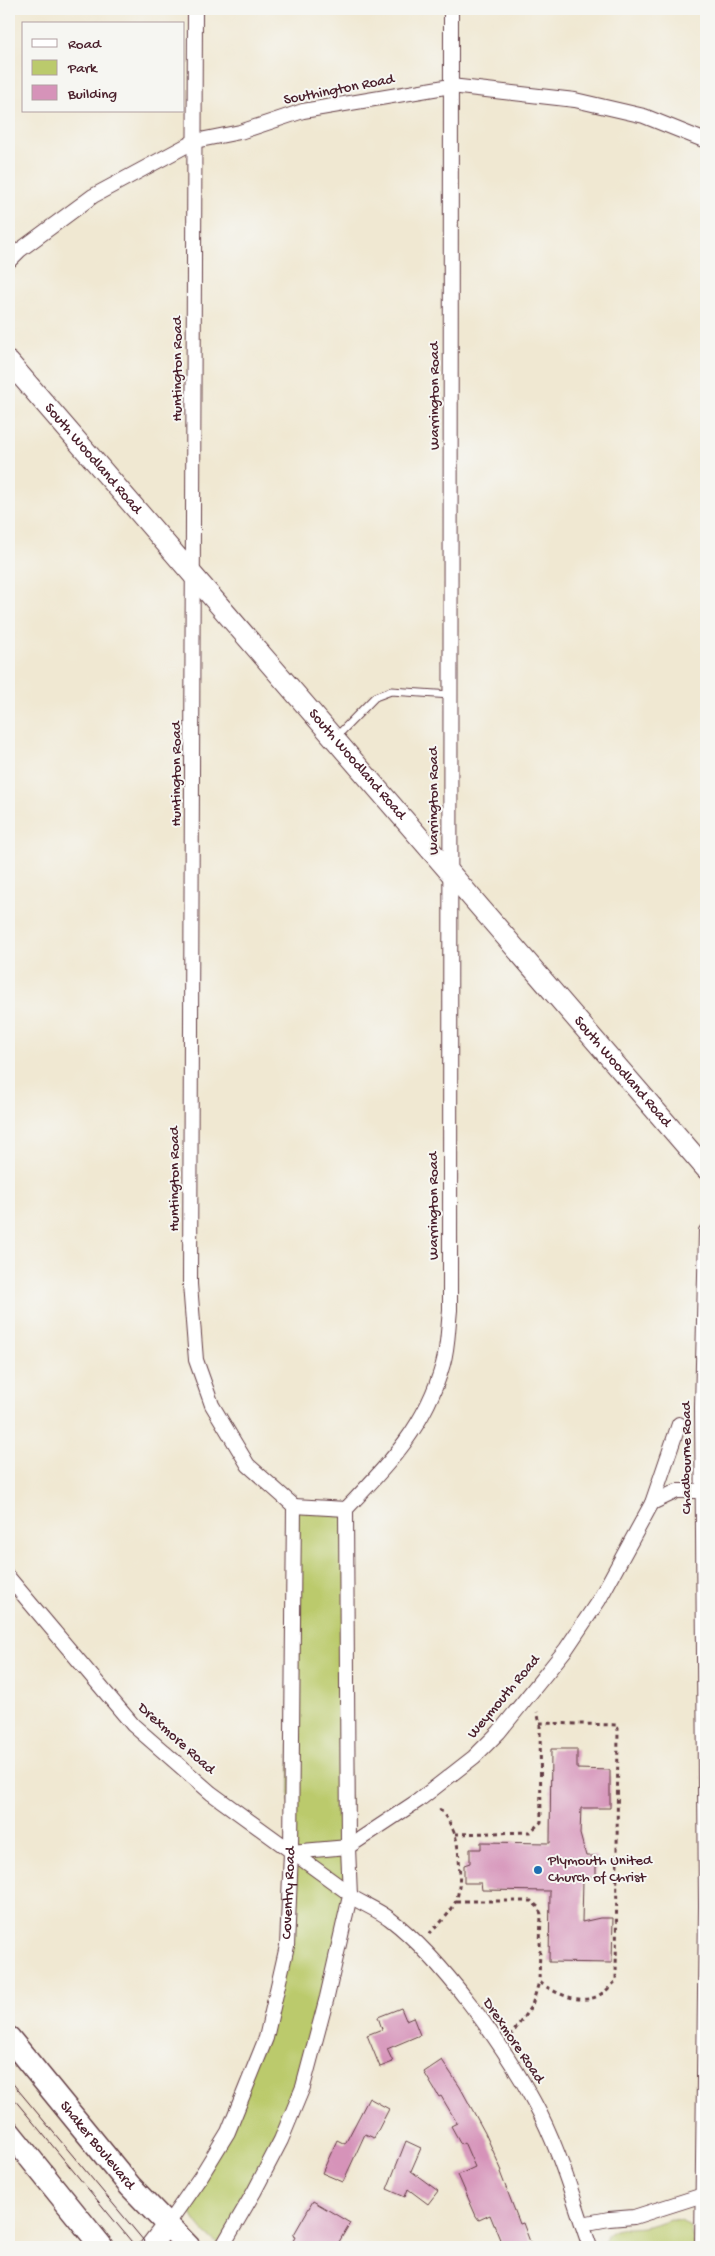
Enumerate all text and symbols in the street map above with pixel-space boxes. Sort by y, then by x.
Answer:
legend [22,22,185,112]
text: Road [68,36,102,54]
text: Park [67,60,98,78]
street label: Southington Road [282,70,397,110]
text: Building [67,86,117,104]
street label: Huntington Road [169,315,187,422]
street label: Warrington Road [426,341,444,450]
street label: South Woodland Road [40,400,146,519]
street label: South Woodland Road [304,706,410,825]
street label: Huntington Road [168,720,186,827]
street label: Warrington Road [425,746,443,855]
street label: South Woodland Road [569,1013,676,1132]
street label: Huntington Road [166,1125,184,1232]
street label: Warrington Road [425,1151,443,1260]
street label: Chadbourne Road [678,1401,696,1514]
street label: Weymouth Road [464,1651,545,1743]
street label: Drexmore Road [133,1699,220,1779]
street label: Coventry Road [278,1846,300,1940]
place label: Plymouth United Church of Christ [547,1852,653,1887]
marker: Plymouth United Church of Christ [532,1864,544,1876]
street label: Drexmore Road [477,1994,549,2088]
street label: Shaker Boulevard [55,2098,139,2195]

